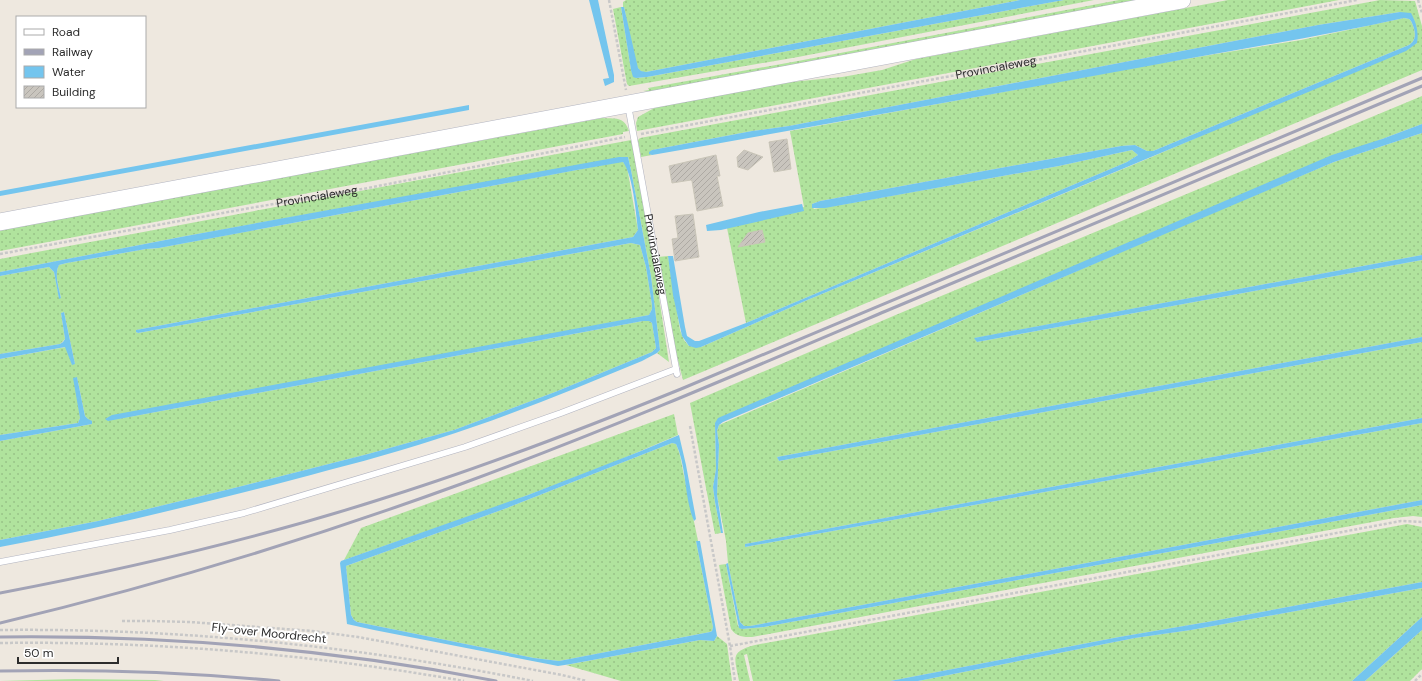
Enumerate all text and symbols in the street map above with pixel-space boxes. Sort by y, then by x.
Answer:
legend [16,16,146,108]
text: Road [52,24,80,40]
text: Railway [52,44,93,60]
street label: Provincialeweg [954,52,1038,83]
text: Water [52,64,86,80]
text: Building [52,84,96,100]
street label: Provincialeweg [275,182,359,211]
street label: Provincialeweg [640,213,671,297]
street label: Fly-over Moordrecht [211,619,327,647]
scale bar [18,639,118,665]
text: 50 m [24,645,53,661]

